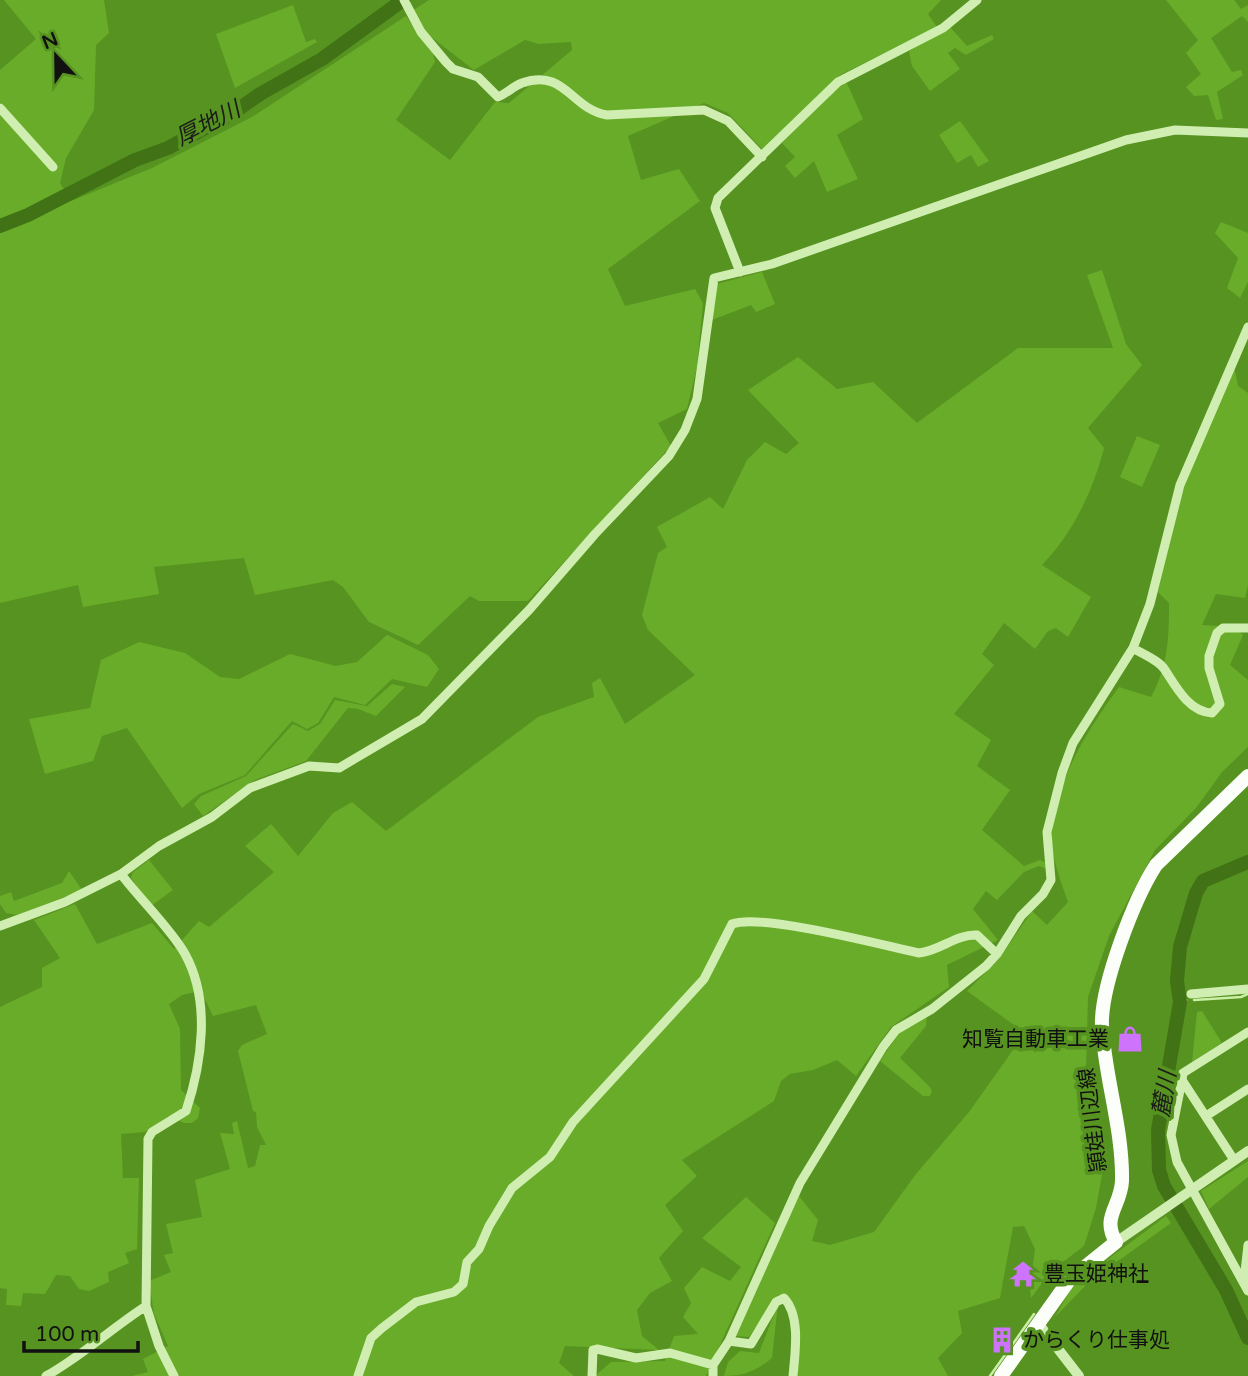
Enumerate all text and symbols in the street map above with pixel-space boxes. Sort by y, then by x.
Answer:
north arrow [21,21,91,91]
text: N [39,28,61,54]
water label: 厚地川 [171,95,248,152]
shop icon: 知覧自動車工業 [1115,1024,1145,1054]
place label: 知覧自動車工業 [962,1027,1109,1052]
street label: 頴娃川辺線 [1074,1066,1112,1174]
water label: 麓川 [1148,1066,1183,1119]
temple icon: 豊玉姫神社 [1008,1259,1038,1289]
place label: 豊玉姫神社 [1044,1262,1149,1287]
scale bar [24,1310,138,1354]
text: 100 m [35,1322,99,1347]
building icon: からくり仕事処 [987,1325,1017,1355]
place label: からくり仕事処 [1023,1328,1170,1353]

